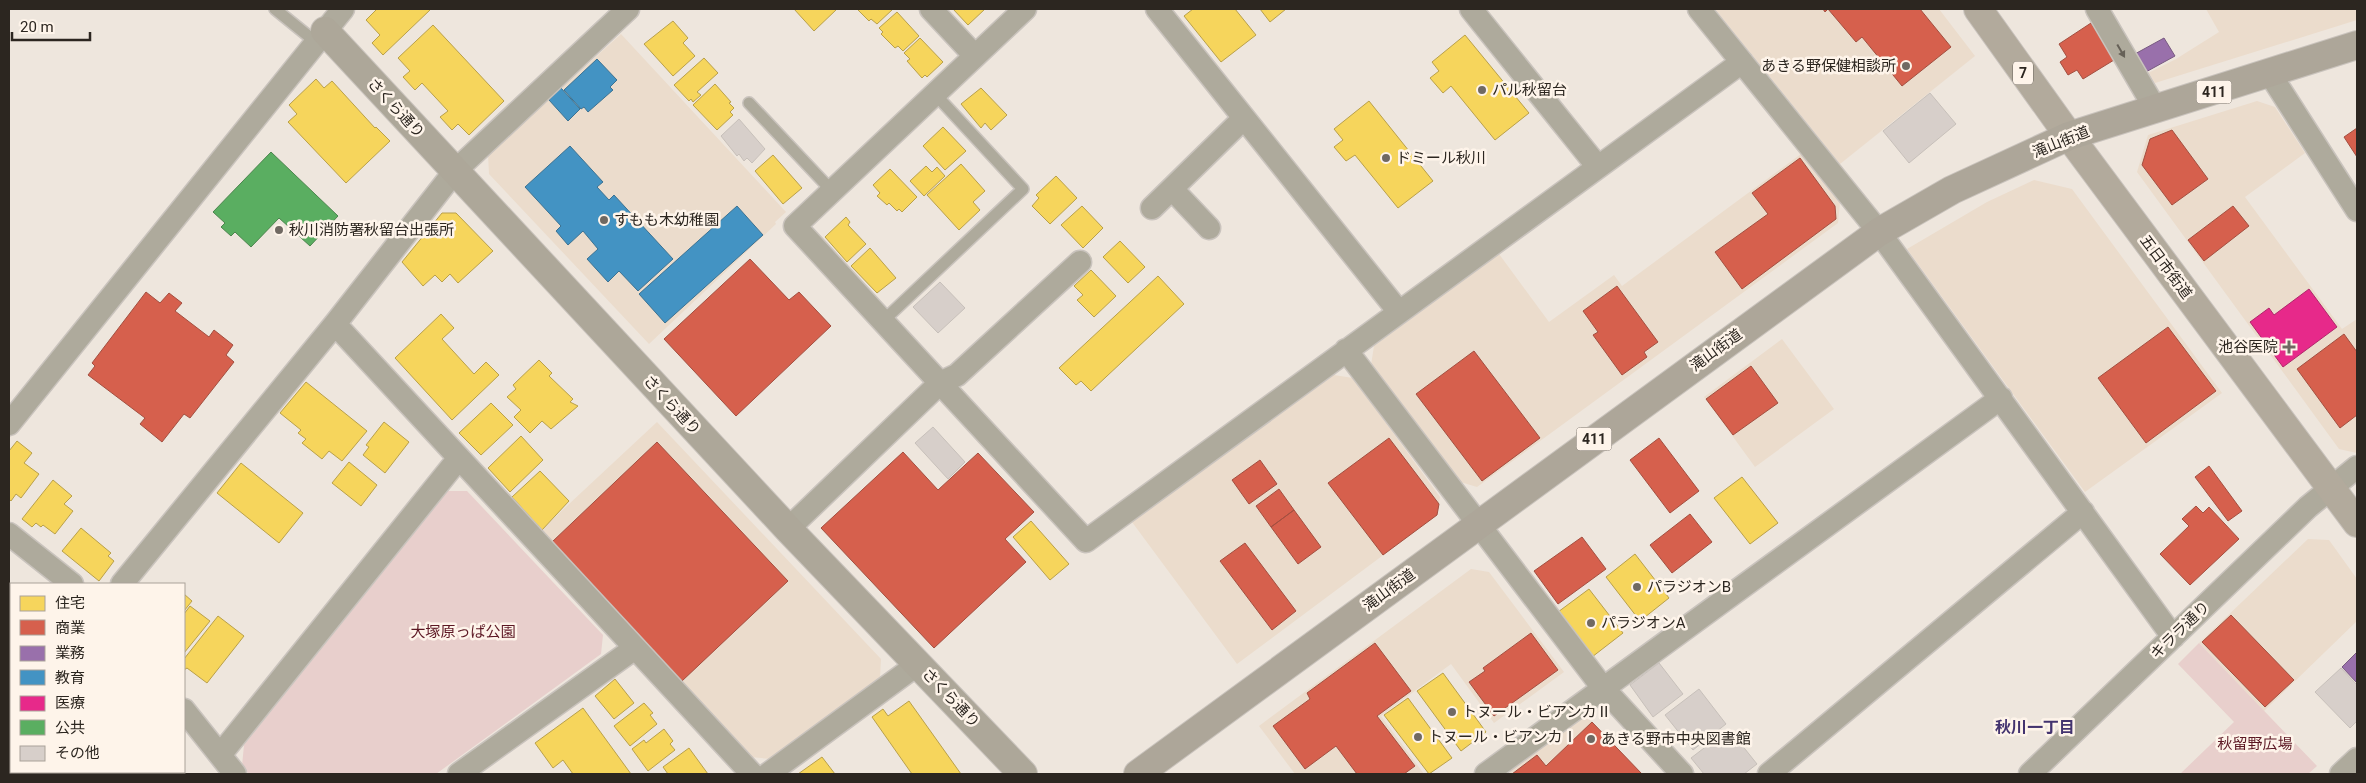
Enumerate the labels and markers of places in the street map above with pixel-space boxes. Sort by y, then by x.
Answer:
place label: あきる野保健相談所 [1761,57,1896,75]
marker: あきる野保健相談所 [1900,60,1912,72]
place label: パル秋留台 [1492,81,1567,99]
marker: パル秋留台 [1476,84,1488,96]
place label: ドミール秋川 [1396,149,1486,167]
marker: ドミール秋川 [1380,152,1392,164]
place label: すもも木幼稚園 [614,211,719,229]
marker: すもも木幼稚園 [598,214,610,226]
place label: 秋川消防署秋留台出張所 [289,221,454,239]
marker: 秋川消防署秋留台出張所 [273,224,285,236]
place label: 池谷医院 [2218,338,2278,356]
marker: 池谷医院 [2282,340,2296,354]
place label: パラジオンB [1647,578,1731,596]
marker: パラジオンB [1631,581,1643,593]
place label: パラジオンA [1601,614,1686,632]
marker: パラジオンA [1585,617,1597,629]
place label: トヌール・ビアンカⅡ [1462,703,1611,721]
marker: トヌール・ビアンカⅡ [1446,706,1458,718]
place label: トヌール・ビアンカⅠ [1428,728,1577,746]
place label: あきる野市中央図書館 [1601,730,1751,748]
marker: トヌール・ビアンカⅠ [1412,731,1424,743]
marker: あきる野市中央図書館 [1585,733,1597,745]

